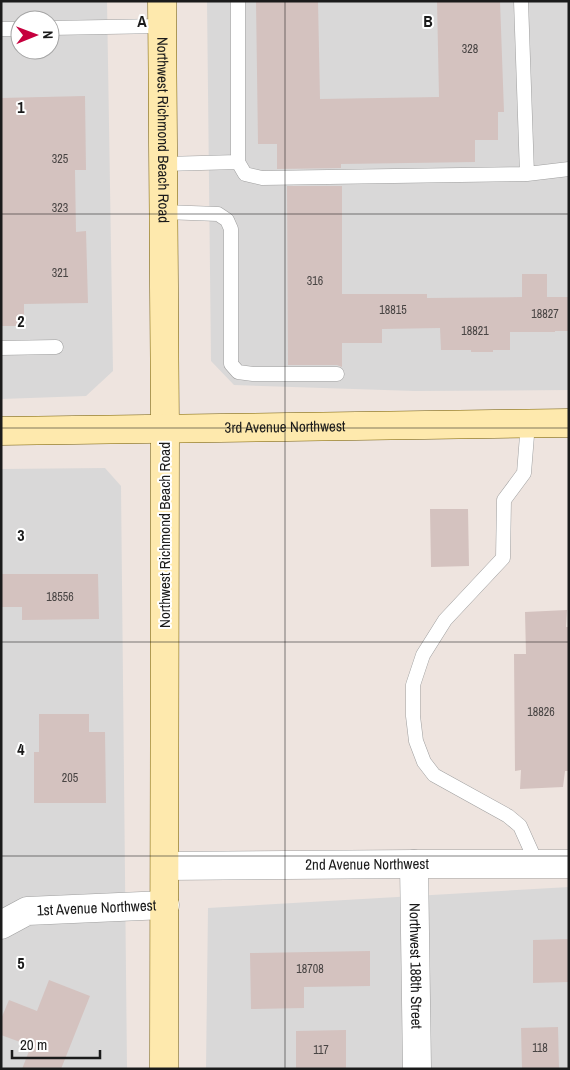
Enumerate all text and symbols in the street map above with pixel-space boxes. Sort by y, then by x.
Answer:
north arrow [10,10,60,60]
text: A [137,10,147,32]
text: B [423,10,433,32]
text: N [39,30,57,39]
street label: Northwest Richmond Beach Road [152,37,175,223]
house number: 328 [462,41,478,57]
text: 1 [17,96,25,118]
house number: 325 [52,151,69,167]
house number: 323 [52,200,68,216]
house number: 321 [52,265,69,281]
house number: 316 [307,273,323,289]
house number: 18815 [379,302,407,318]
house number: 18827 [531,306,559,322]
text: 2 [17,310,25,332]
house number: 18821 [461,323,489,339]
street label: 3rd Avenue Northwest [224,415,346,438]
street label: Northwest Richmond Beach Road [154,442,175,628]
text: 3 [17,524,25,546]
house number: 18556 [46,589,74,605]
house number: 18826 [527,704,555,720]
text: 4 [17,738,25,760]
house number: 205 [62,770,79,786]
street label: 2nd Avenue Northwest [305,853,429,875]
street label: 1st Avenue Northwest [36,894,157,921]
street label: Northwest 188th Street [405,903,427,1030]
text: 5 [17,952,25,974]
house number: 18708 [296,961,324,977]
scale bar [12,1028,100,1060]
text: 20 m [20,1034,47,1055]
house number: 118 [532,1040,548,1056]
house number: 117 [313,1042,329,1058]

